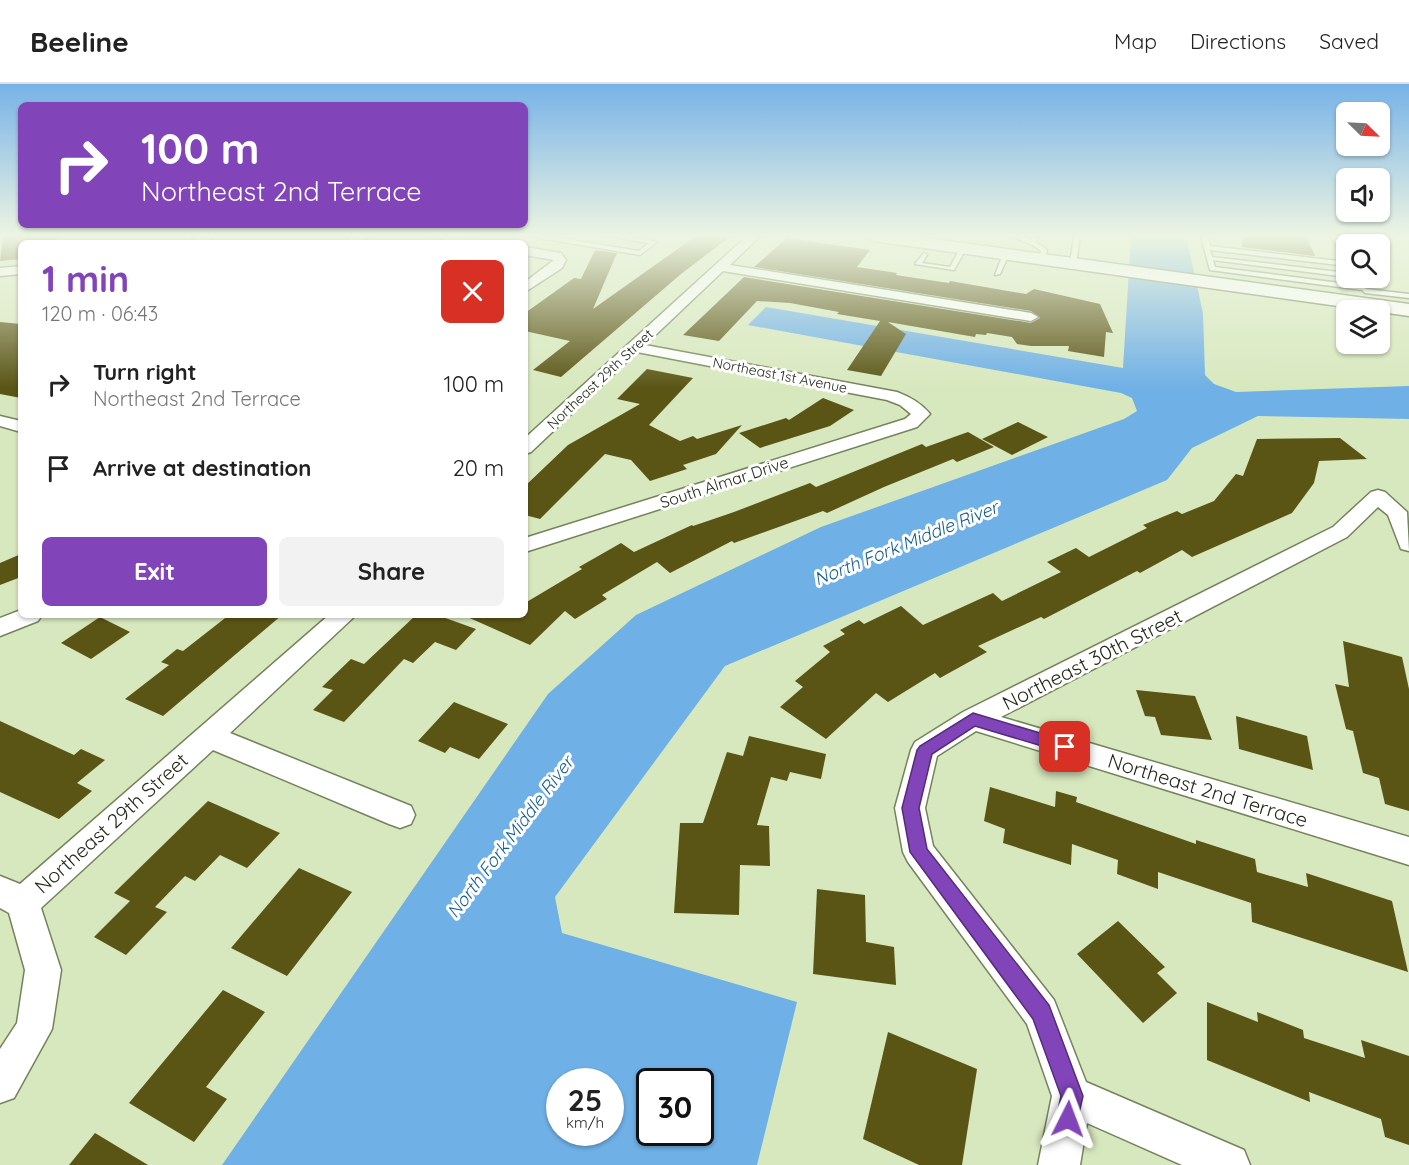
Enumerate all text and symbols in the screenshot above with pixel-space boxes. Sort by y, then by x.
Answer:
text: Beeline [30,24,129,59]
text: Map [1114,28,1157,54]
text: Directions [1190,28,1286,54]
text: Saved [1319,28,1379,54]
north arrow [1336,102,1390,156]
map controls [1336,102,1390,354]
text: 100 m [141,122,259,175]
icon: right [42,126,120,204]
button: sound [1336,168,1390,222]
text: Northeast 2nd Terrace [141,174,421,208]
button: search [1336,234,1390,288]
text: 1 min [42,256,129,301]
button: close [441,260,504,323]
button: layers [1336,300,1390,354]
text: 120 m · 06:43 [42,301,158,326]
street label: Northeast 29th Street [543,325,657,433]
street label: Northeast 1st Avenue [711,353,849,397]
text: Turn right [93,358,197,386]
icon: right [42,368,75,401]
text: 100 m [444,370,504,398]
text: Northeast 2nd Terrace [93,386,301,411]
icon: arrive [42,452,75,485]
street label: South Almar Drive [657,452,791,512]
text: Arrive at destination [93,454,311,482]
text: 20 m [453,454,504,482]
water label: North Fork Middle River [811,495,1003,590]
button: Exit [42,537,267,606]
button: Share [279,537,504,606]
street label: Northeast 30th Street [998,603,1186,715]
pin [1039,721,1090,772]
icon: arrive [1048,730,1081,763]
street label: Northeast 29th Street [29,747,193,899]
street label: Northeast 2nd Terrace [1105,748,1311,832]
water label: North Fork Middle River [442,750,580,922]
speed limit sign: 30 [636,1068,714,1146]
text: 25 [568,1081,602,1119]
position arrow [1036,1087,1100,1151]
text: km/h [566,1113,604,1132]

